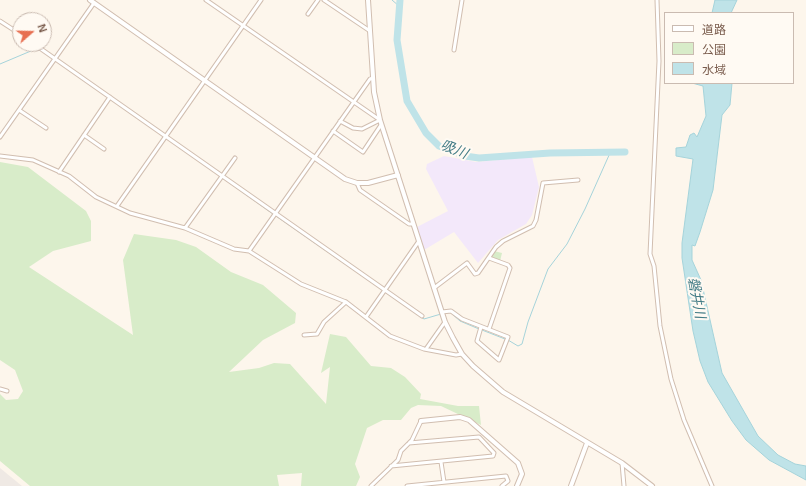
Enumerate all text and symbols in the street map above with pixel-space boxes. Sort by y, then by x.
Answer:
north arrow [12,12,52,52]
legend [664,12,794,84]
text: N [35,22,49,34]
text: 道路 [702,23,726,37]
text: 公園 [702,43,726,57]
text: 水域 [702,63,726,77]
water label: 吸川 [438,137,470,163]
water label: 磐井川 [684,276,708,320]

